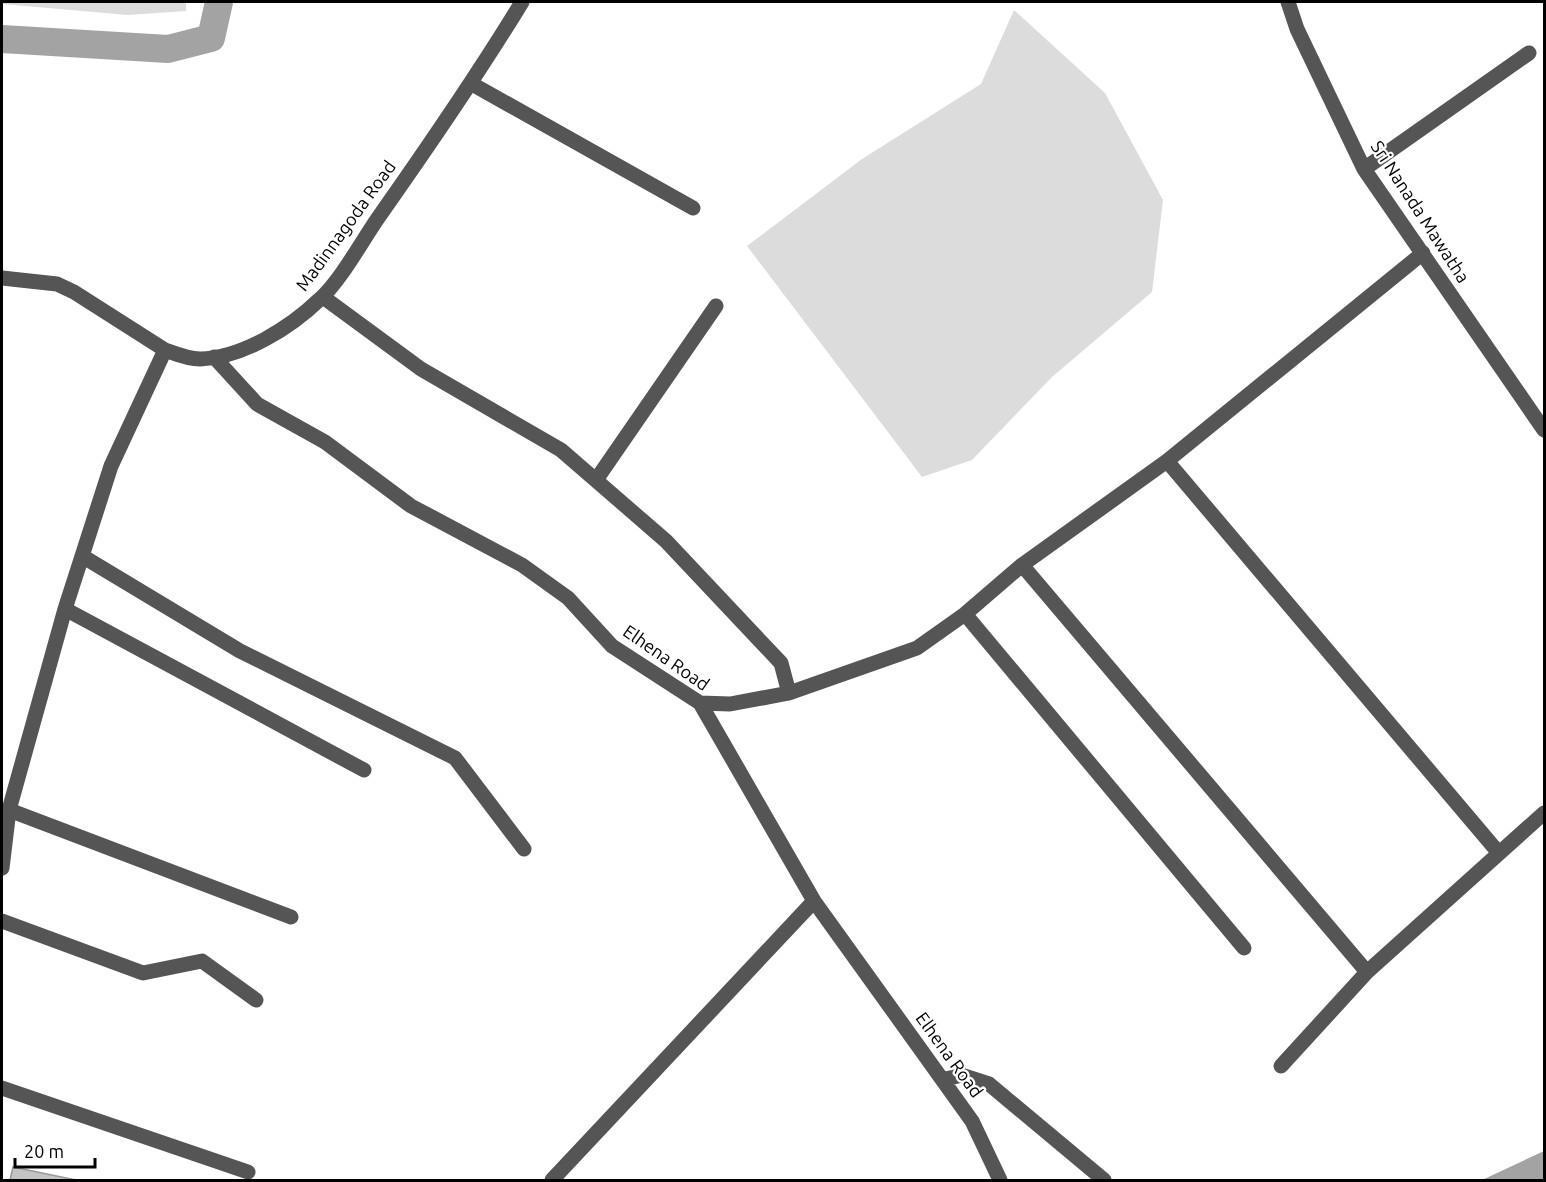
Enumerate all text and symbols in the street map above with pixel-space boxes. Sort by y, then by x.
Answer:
street label: Sri Nanada Mawatha [1368,137,1474,286]
street label: Madinnagoda Road [291,156,399,294]
street label: Elhena Road [620,620,713,694]
street label: Elhena Road [912,1008,987,1101]
scale bar [15,1131,94,1169]
text: 20 m [24,1141,64,1161]

